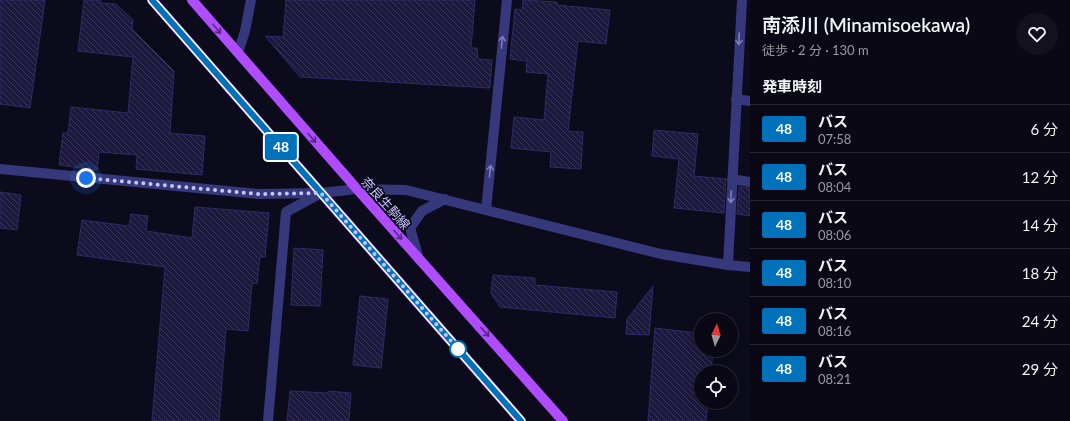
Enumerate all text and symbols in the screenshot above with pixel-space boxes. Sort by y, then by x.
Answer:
text: 南添川 (Minamisoekawa) [762,13,970,36]
button: heart [1016,13,1058,55]
one-way arrow [213,24,222,35]
one-way arrow [736,32,743,45]
one-way arrow [499,36,506,49]
text: 徒歩 · 2 分 · 130 m [762,42,869,58]
text: 発車時刻 [762,77,822,95]
text: バス [818,112,848,130]
text: 48 [776,120,792,137]
text: 6 分 [1030,120,1058,138]
text: 07:58 [818,131,851,147]
one-way arrow [308,133,317,143]
line badge: 48 [263,134,299,160]
text: 48 [273,138,289,155]
text: バス [818,160,848,178]
one-way arrow [486,165,493,178]
your location [76,168,96,188]
text: 48 [776,168,792,185]
text: 12 分 [1022,168,1058,186]
street label: 奈良生駒線 [358,173,414,233]
text: 08:04 [818,179,851,195]
one-way arrow [727,190,734,203]
text: バス [818,208,848,226]
text: 48 [776,216,792,233]
text: 14 分 [1022,216,1058,234]
text: 08:06 [818,227,851,243]
one-way arrow [393,230,402,240]
text: バス [818,256,848,274]
text: 48 [776,264,792,281]
text: 18 分 [1022,264,1058,282]
text: 08:10 [818,275,851,291]
text: バス [818,304,848,322]
text: 48 [776,312,792,329]
text: 24 分 [1022,312,1058,330]
north arrow [694,313,738,357]
map controls [694,313,738,409]
text: 08:16 [818,323,851,339]
one-way arrow [480,327,489,338]
unlabelled marker [449,340,467,358]
text: バス [818,352,848,370]
text: 48 [776,360,792,377]
text: 29 分 [1022,360,1058,378]
button: locate [694,365,738,409]
text: 08:21 [818,371,851,387]

